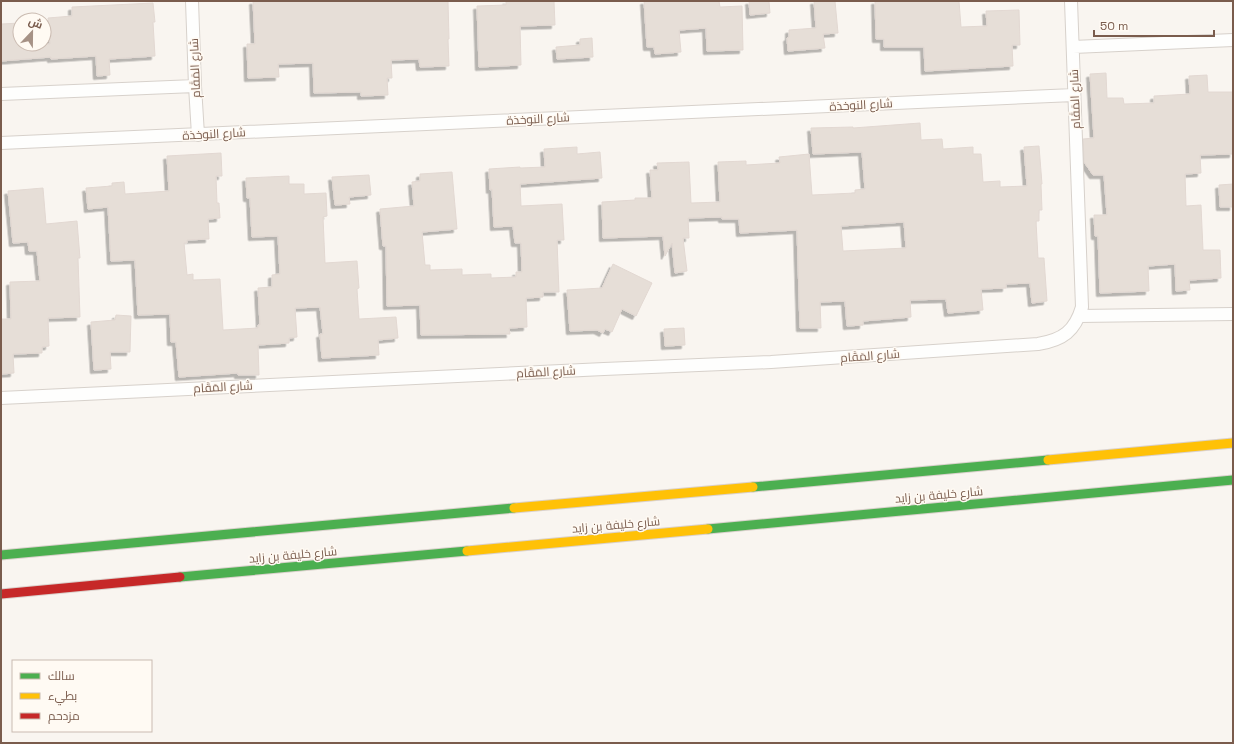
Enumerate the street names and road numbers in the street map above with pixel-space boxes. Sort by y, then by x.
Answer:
street label: شارع المَقَام [186,38,204,98]
street label: شارع المَقَام [1066,69,1084,129]
street label: شارع النوخذة [829,95,893,115]
street label: شارع النوخذة [506,109,570,129]
street label: شارع النوخذة [182,124,246,144]
street label: شارع المَقَام [840,346,900,366]
street label: شارع المَقَام [516,362,576,382]
street label: شارع المَقَام [193,377,253,397]
street label: شارع خليفة بن زايد [894,483,984,507]
street label: شارع خليفة بن زايد [571,513,661,537]
street label: شارع خليفة بن زايد [248,543,338,567]

